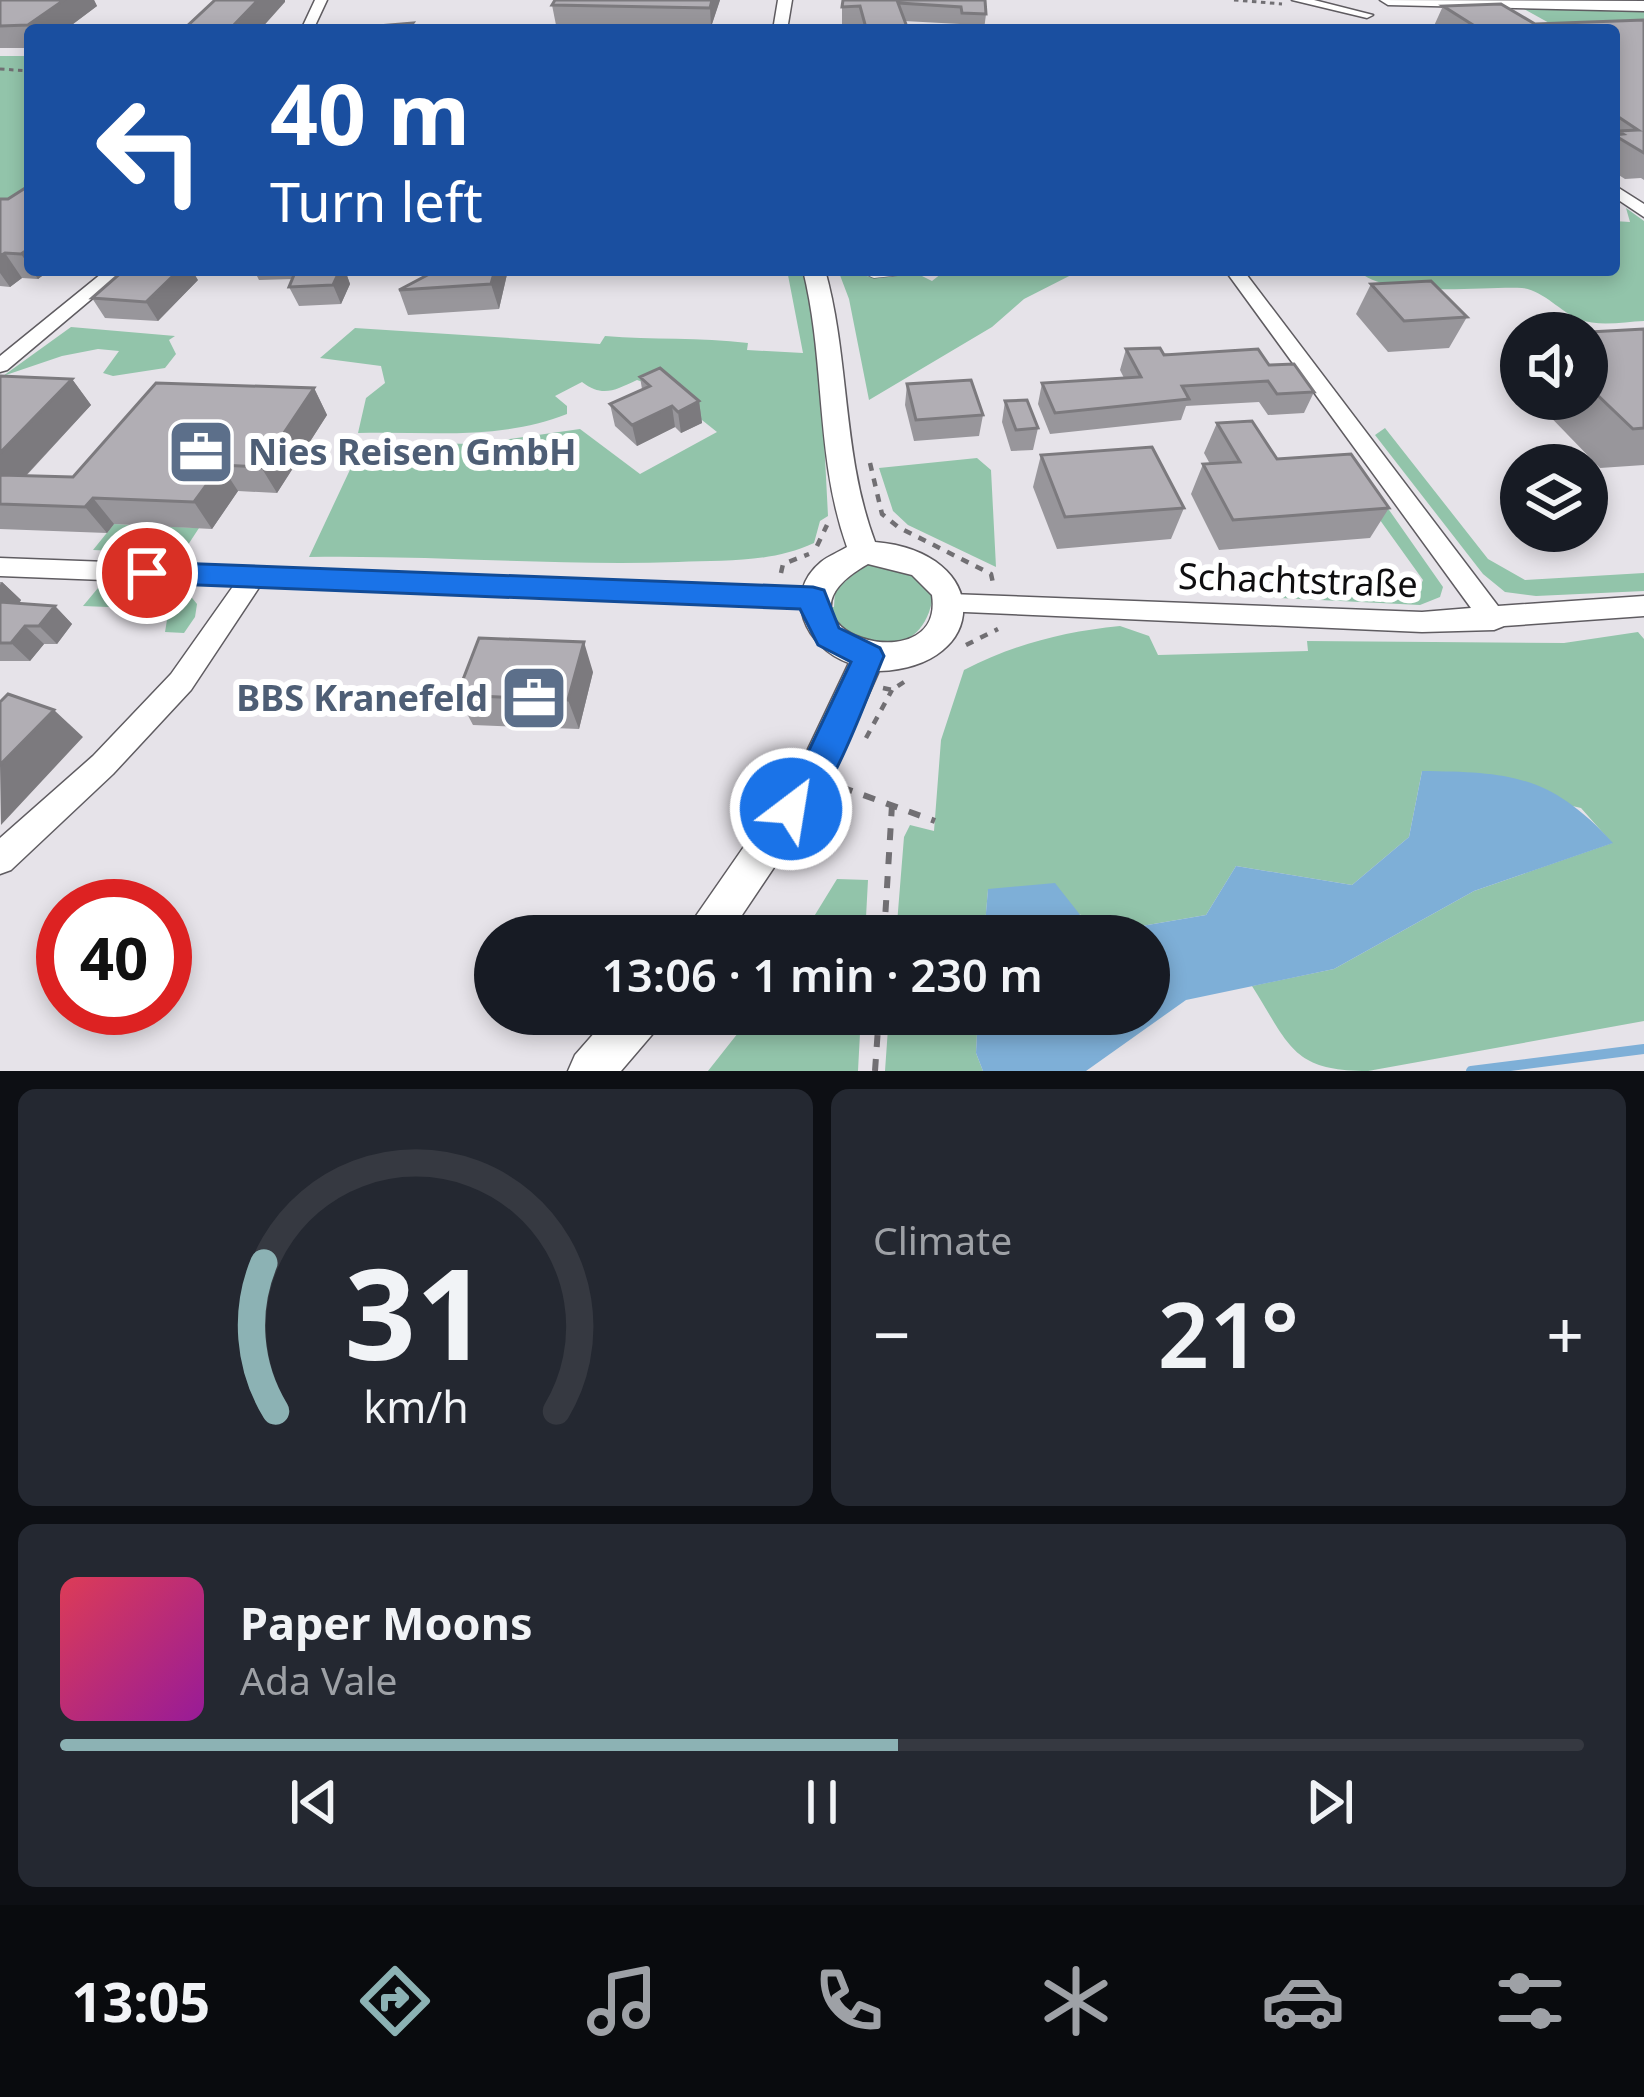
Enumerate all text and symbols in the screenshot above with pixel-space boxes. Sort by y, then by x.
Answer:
text: 40 m [270,55,470,170]
icon: left [72,72,228,228]
text: Turn left [270,164,483,238]
map controls [1500,312,1608,552]
button: sound [1500,312,1608,420]
office icon: Nies Reisen GmbH [166,417,236,487]
place label: Nies Reisen GmbH [248,427,577,476]
button: layers [1500,444,1608,552]
pin [96,522,198,624]
icon: arrive [114,540,180,606]
street label: Schachtstraße [1177,551,1419,608]
office icon: BBS Kranefeld [499,663,569,733]
place label: BBS Kranefeld [236,673,488,722]
position arrow [728,746,854,872]
speed limit sign: 40 [36,879,192,1035]
text: 13:06 · 1 min · 230 m [601,944,1043,1005]
text: Climate [873,1213,1012,1266]
text: 31 [344,1227,487,1397]
text: 21° [1158,1272,1299,1394]
text: − [873,1288,911,1378]
text: + [1546,1288,1584,1378]
text: km/h [363,1376,468,1435]
text: Paper Moons [240,1592,533,1653]
text: Ada Vale [240,1653,397,1706]
icon: previous [281,1769,347,1835]
icon: pause [789,1769,855,1835]
icon: next [1297,1769,1363,1835]
icon: directions [353,1959,437,2043]
icon: music [580,1959,664,2043]
icon: phone [807,1959,891,2043]
icon: climate [1034,1959,1118,2043]
icon: car [1261,1959,1345,2043]
icon: filters [1488,1959,1572,2043]
text: 13:05 [72,1964,210,2038]

